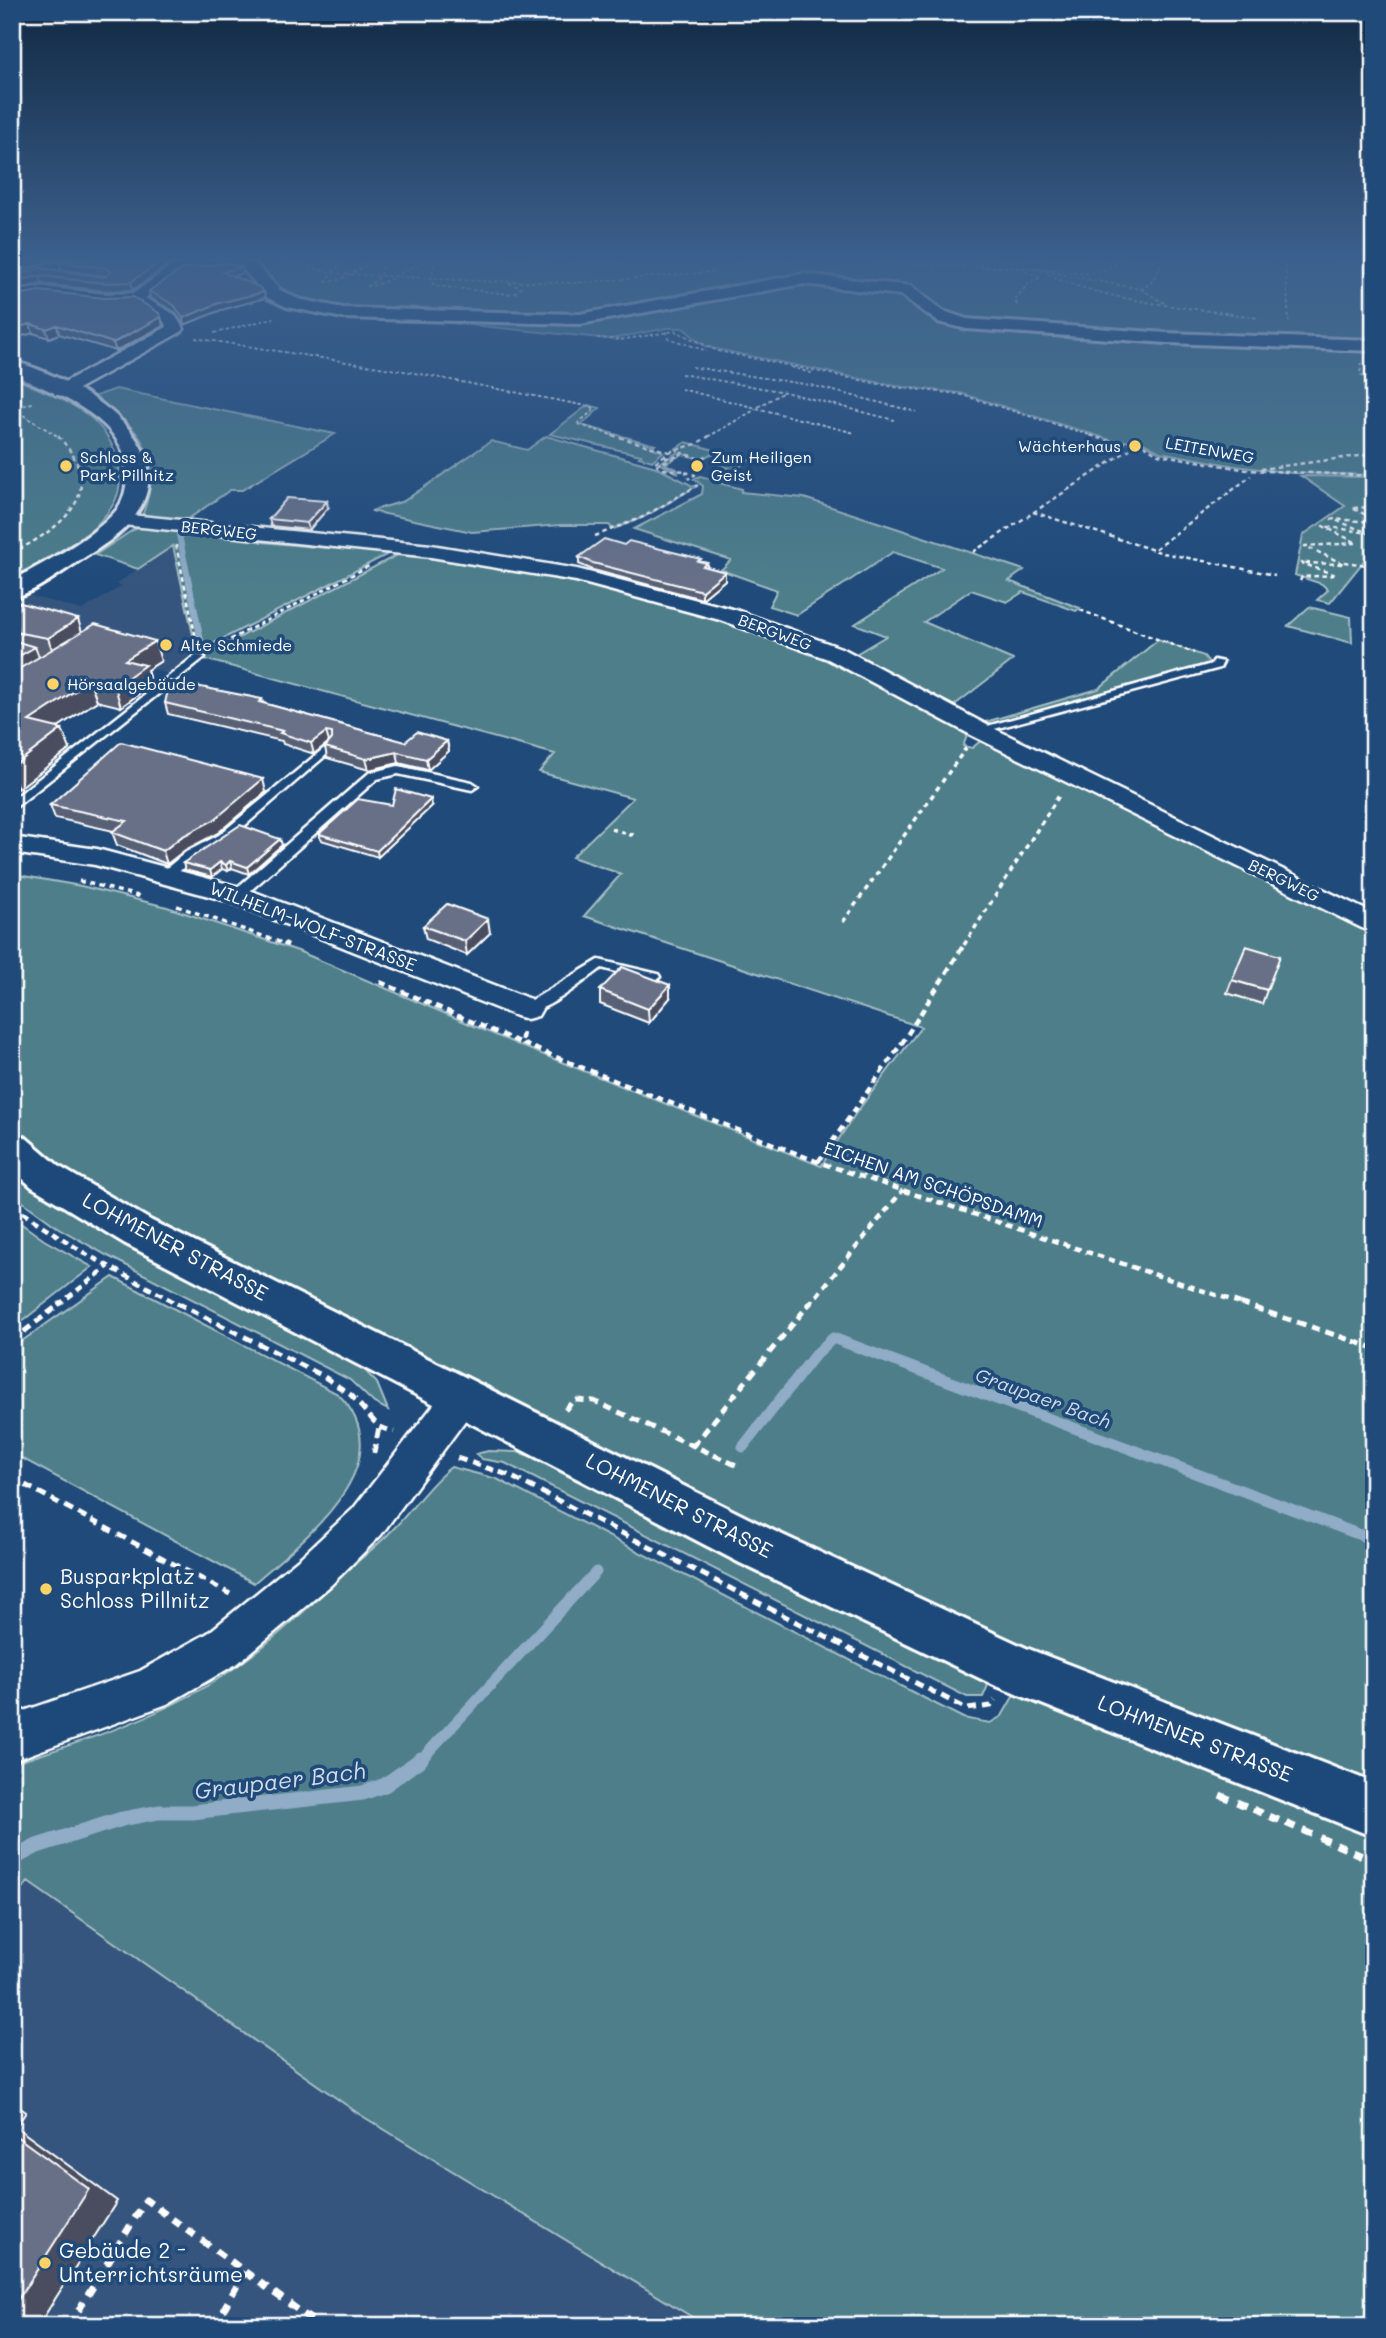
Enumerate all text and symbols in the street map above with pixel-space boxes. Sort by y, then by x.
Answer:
street label: LEITENWEG [1164,431,1256,468]
place label: Wächterhaus [1018,435,1121,456]
marker: Wächterhaus [1127,438,1143,454]
place label: Schloss & Park Pillnitz [80,446,174,485]
place label: Zum Heiligen Geist [711,446,812,485]
marker: Schloss & Park Pillnitz [58,458,74,474]
marker: Zum Heiligen Geist [689,458,705,474]
street label: BERGWEG [180,515,258,544]
street label: BERGWEG [736,609,815,654]
place label: Alte Schmiede [180,634,292,655]
marker: Alte Schmiede [158,637,174,653]
place label: Hörsaalgebäude [67,673,196,694]
marker: Hörsaalgebäude [45,676,61,692]
street label: BERGWEG [1245,853,1323,906]
street label: WILHELM-WOLF-STRASSE [207,876,420,977]
street label: EICHEN AM SCHÖPSDAMM [820,1135,1046,1233]
street label: LOHMENER STRASSE [78,1185,273,1306]
water label: Graupaer Bach [972,1361,1114,1434]
street label: LOHMENER STRASSE [582,1446,778,1564]
place label: Busparkplatz Schloss Pillnitz [60,1562,210,1613]
marker: Busparkplatz Schloss Pillnitz [38,1581,54,1597]
street label: LOHMENER STRASSE [1094,1688,1297,1787]
water label: Graupaer Bach [193,1755,367,1805]
place label: Gebäude 2 - Unterrichtsräume [59,2236,243,2287]
marker: Gebäude 2 - Unterrichtsräume [37,2255,53,2271]

